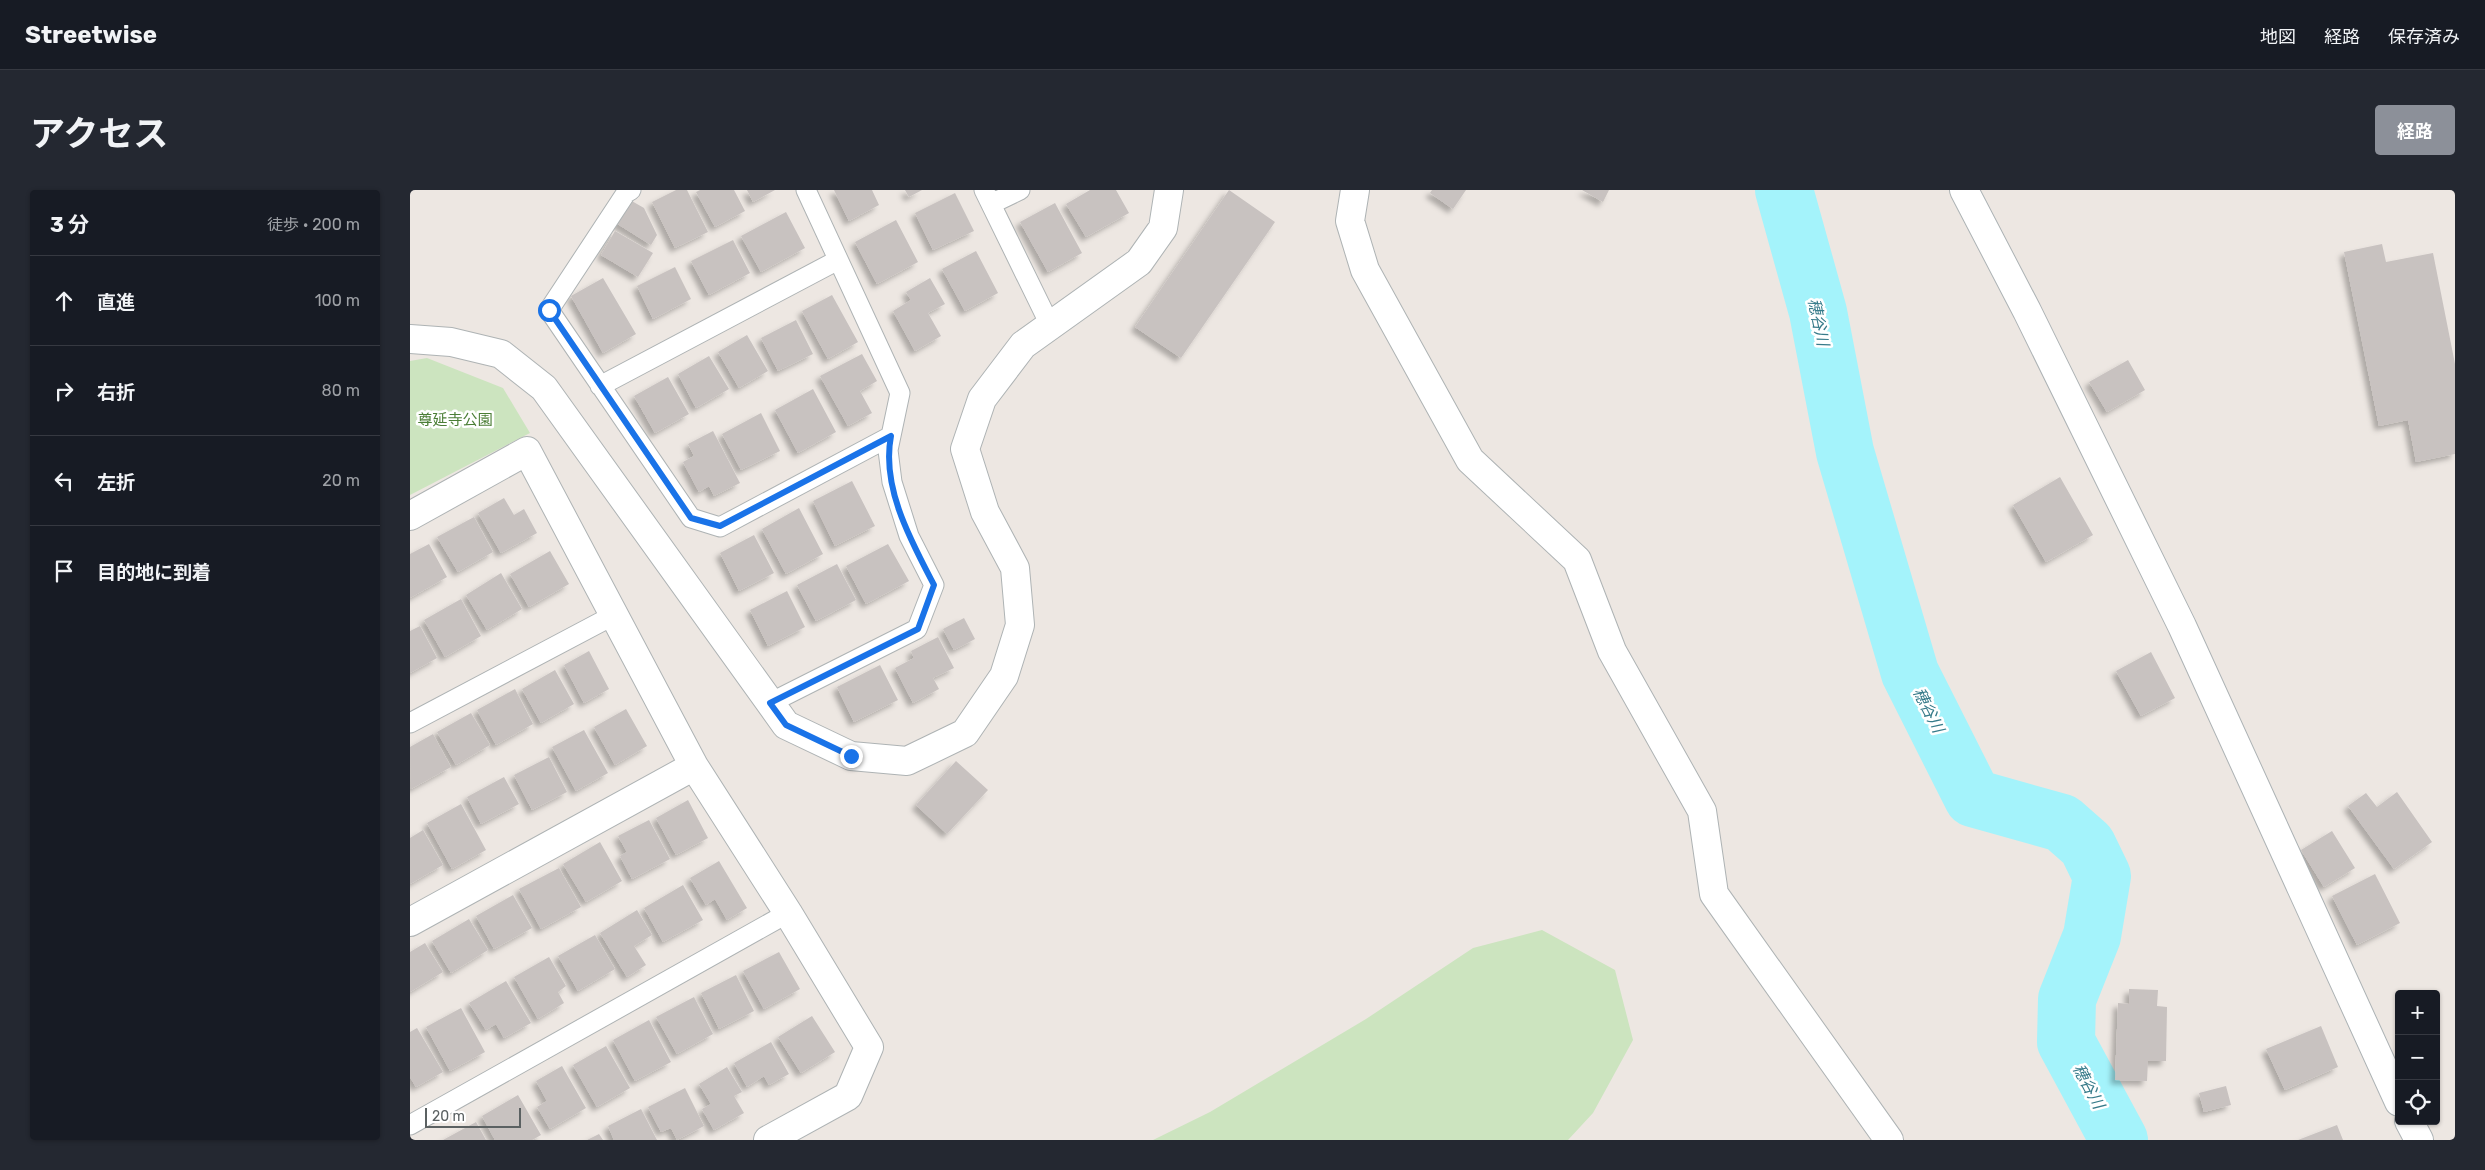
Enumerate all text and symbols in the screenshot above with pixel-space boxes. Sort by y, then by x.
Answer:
text: Streetwise [25,21,157,49]
text: 地図 [2260,26,2296,48]
text: 経路 [2324,26,2360,48]
text: 保存済み [2388,26,2460,48]
button: 経路 [2375,105,2455,155]
text: アクセス [30,113,168,155]
text: 3 分 [50,212,89,237]
text: 徒歩 · 200 m [267,215,360,234]
icon: ahead [50,287,78,315]
text: 直進 [97,291,135,314]
text: 100 m [315,291,360,310]
water label: 穂谷川 [1804,297,1833,350]
route start [538,299,561,322]
icon: right [50,377,78,405]
text: 右折 [97,381,135,404]
text: 80 m [322,381,360,400]
park label: 尊延寺公園 [417,411,493,429]
icon: left [50,467,78,495]
text: 左折 [97,471,135,494]
text: 20 m [322,471,360,490]
icon: arrive [50,557,78,585]
text: 目的地に到着 [97,561,211,584]
water label: 穂谷川 [1909,685,1949,738]
route end [840,745,863,768]
map controls [2395,990,2440,1125]
button: + [2395,990,2440,1035]
button: − [2395,1035,2440,1080]
water label: 穂谷川 [2069,1061,2109,1114]
button: locate [2395,1080,2440,1125]
scale bar [425,1105,521,1128]
text: 20 m [432,1108,465,1125]

